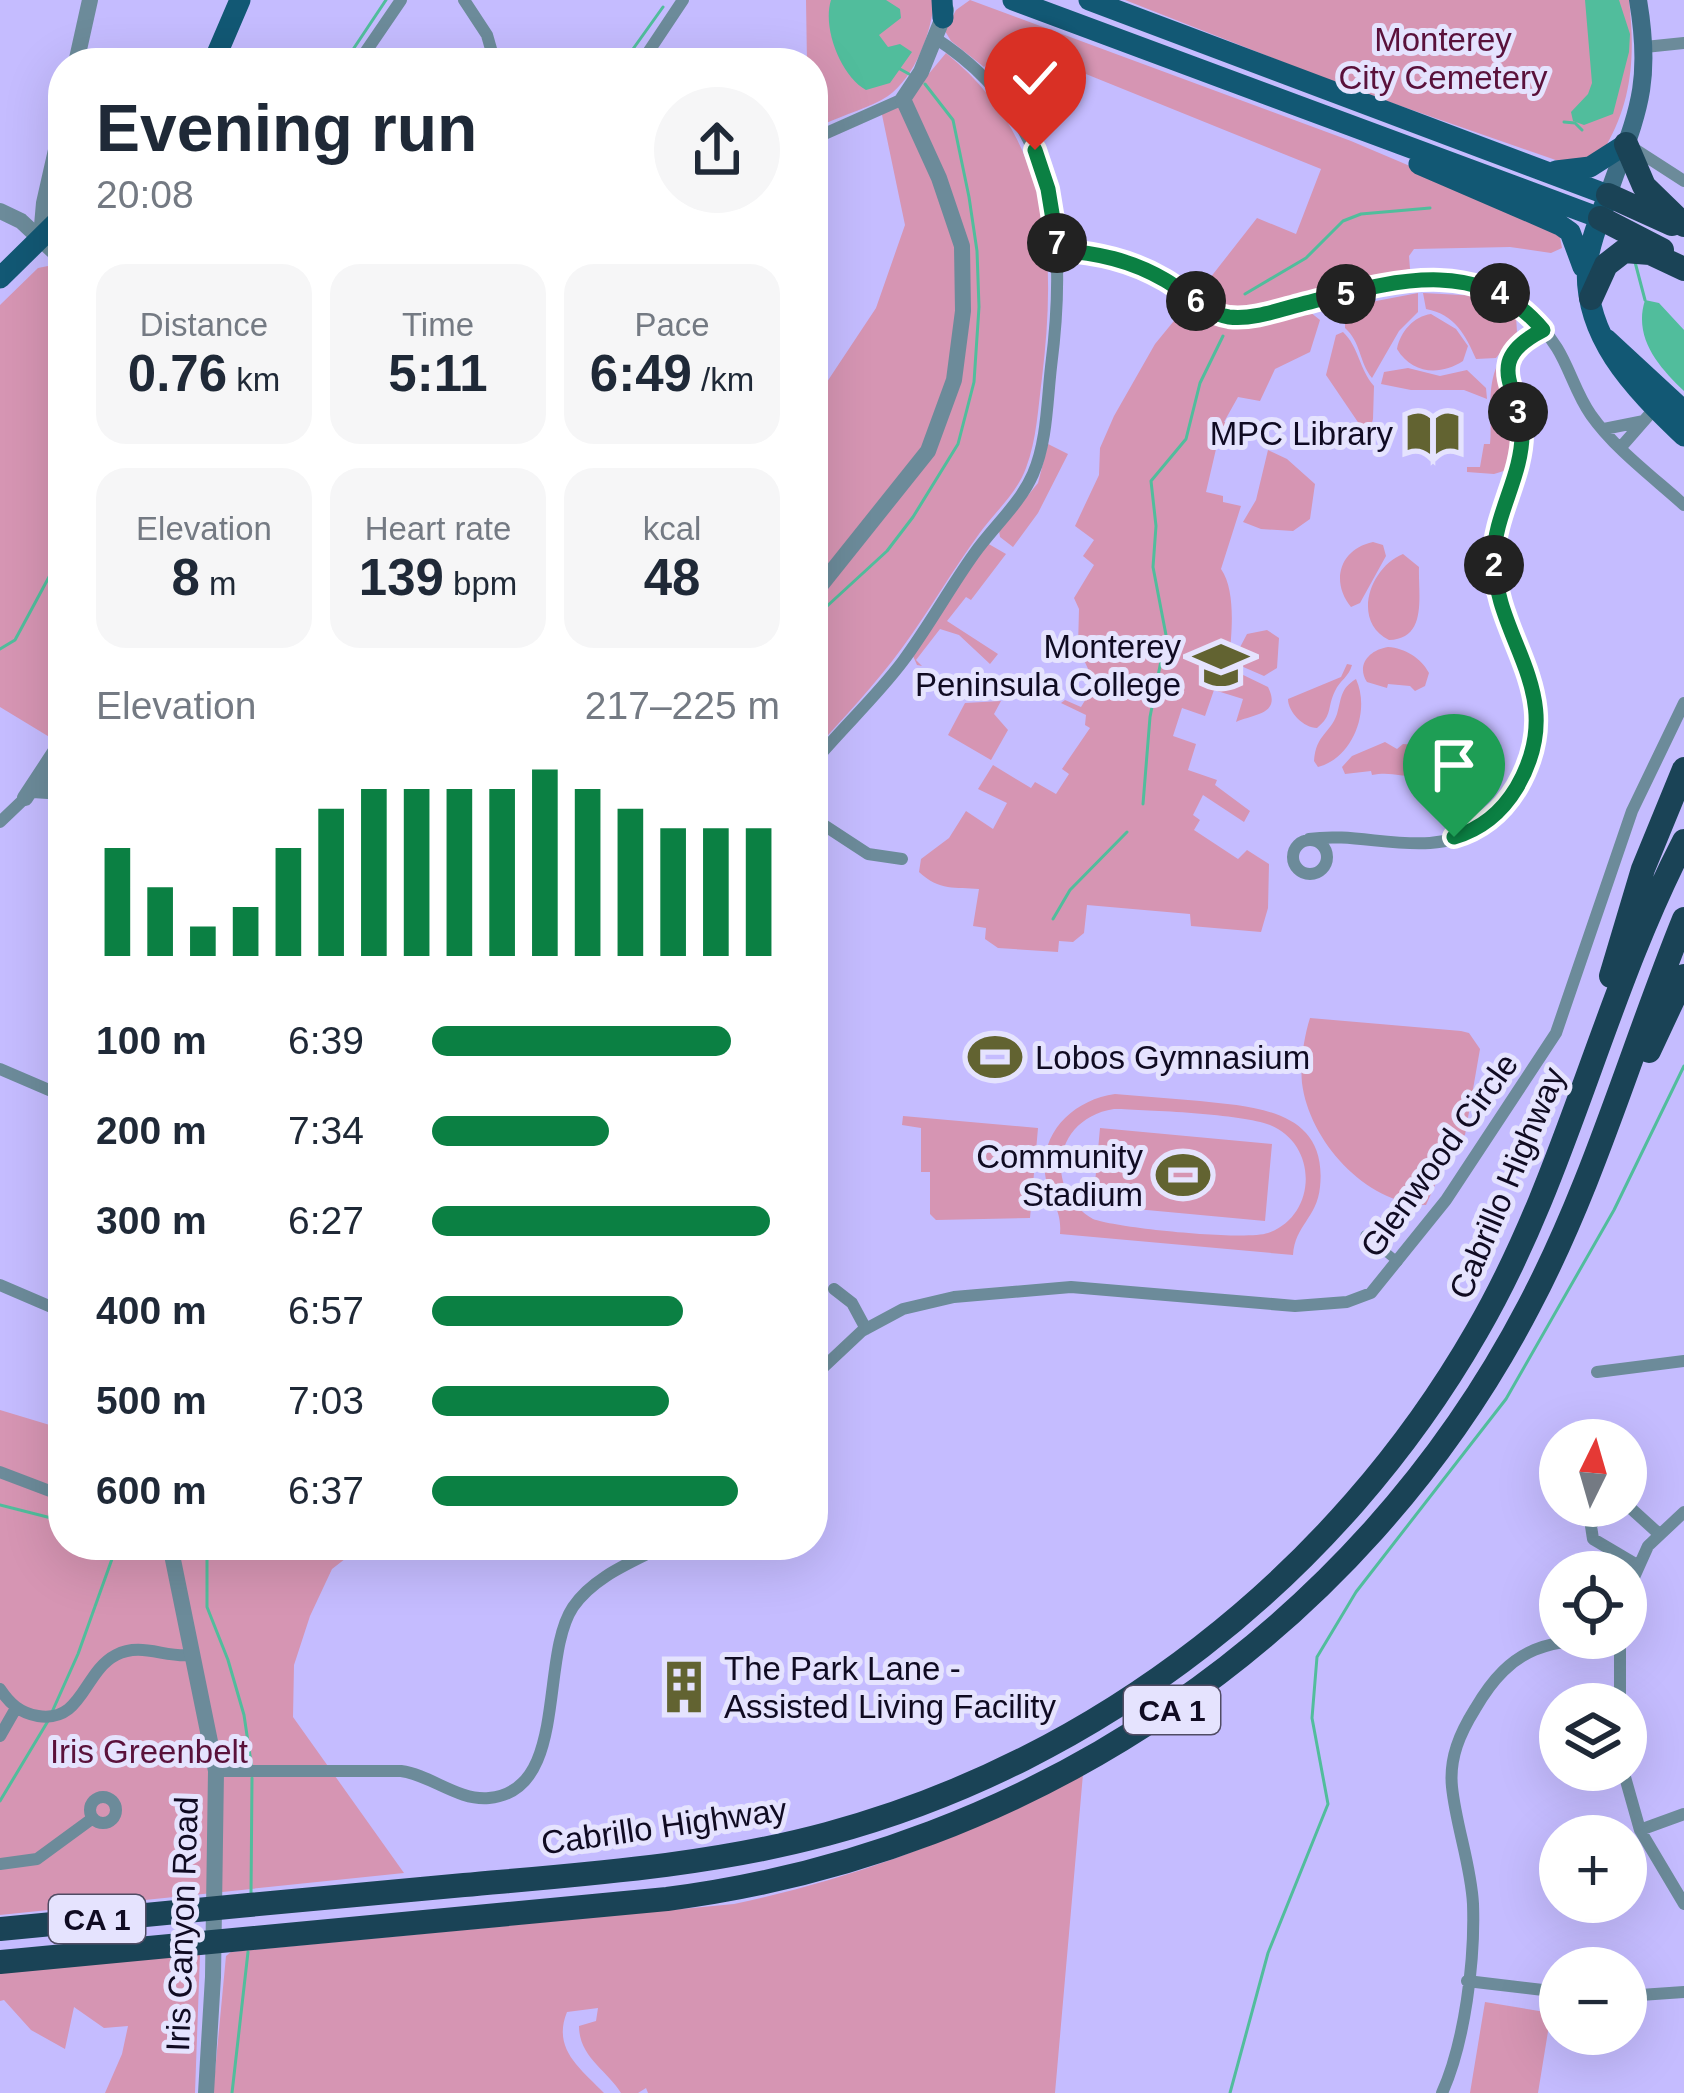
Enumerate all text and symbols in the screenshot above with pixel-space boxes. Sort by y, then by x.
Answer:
park label: Monterey City Cemetery [1338,21,1548,96]
pin [984,27,1086,150]
icon: check [1002,45,1068,111]
button: share [654,87,780,213]
text: Evening run [96,91,477,165]
text: 20:08 [96,173,194,216]
pin: 7 [1027,213,1087,273]
text: 7 [1048,224,1066,261]
pin: 4 [1470,263,1530,323]
pin: 5 [1316,264,1376,324]
pin: 6 [1166,271,1226,331]
text: 4 [1491,274,1509,311]
text: 5 [1337,275,1355,312]
text: 6 [1187,282,1205,319]
text: Distance [140,306,268,343]
text: Time [402,306,474,343]
text: Pace [634,306,710,343]
text: 0.76 [128,345,227,402]
text: 5:11 [388,345,488,402]
text: 6:49 [590,345,692,402]
text: km [227,361,280,398]
text: /km [692,361,754,398]
pin: 3 [1488,382,1548,442]
text: 3 [1509,393,1527,430]
library icon: MPC Library [1404,404,1462,462]
place label: MPC Library [1210,415,1393,452]
text: Elevation [136,510,272,547]
text: Heart rate [365,510,511,547]
text: kcal [643,510,701,547]
pin: 2 [1464,535,1524,595]
text: 2 [1485,546,1503,583]
text: 8 [171,549,200,606]
text: 139 [359,549,444,606]
text: 48 [644,549,700,606]
text: m [200,565,237,602]
text: bpm [444,565,517,602]
place label: Monterey Peninsula College [915,628,1181,703]
school or university icon: Monterey Peninsula College [1192,636,1250,694]
text: Elevation [96,684,256,727]
text: 217–225 m [585,684,780,727]
pin [1403,714,1505,837]
icon: arrive [1421,732,1487,798]
text: 100 m [96,1019,207,1062]
text: 6:39 [288,1019,364,1062]
sports icon: Lobos Gymnasium [966,1028,1024,1086]
place label: Lobos Gymnasium [1035,1039,1310,1076]
street label: Glenwood Circle [1353,1046,1525,1264]
street label: Cabrillo Highway [1442,1061,1573,1304]
text: 200 m [96,1109,207,1152]
text: 7:34 [288,1109,364,1152]
place label: Community Stadium [976,1138,1143,1213]
sports icon: Community Stadium [1154,1146,1212,1204]
text: 300 m [96,1199,207,1242]
text: 6:27 [288,1199,364,1242]
text: 400 m [96,1289,207,1332]
text: 6:57 [288,1289,364,1332]
text: 500 m [96,1379,207,1422]
text: 7:03 [288,1379,364,1422]
north arrow [1539,1419,1647,1527]
map controls [1539,1419,1647,2055]
text: 600 m [96,1469,207,1512]
text: 6:37 [288,1469,364,1512]
button: locate [1539,1551,1647,1659]
place label: The Park Lane - Assisted Living Facility [724,1650,1056,1725]
building icon: The Park Lane - Assisted Living Facility [655,1658,713,1716]
button: layers [1539,1683,1647,1791]
road number: CA 1 [1124,1686,1220,1734]
park label: Iris Greenbelt [50,1733,248,1770]
street label: Cabrillo Highway [539,1790,790,1862]
street label: Iris Canyon Road [159,1796,205,2052]
button: + [1539,1815,1647,1923]
road number: CA 1 [49,1895,145,1943]
button: − [1539,1947,1647,2055]

